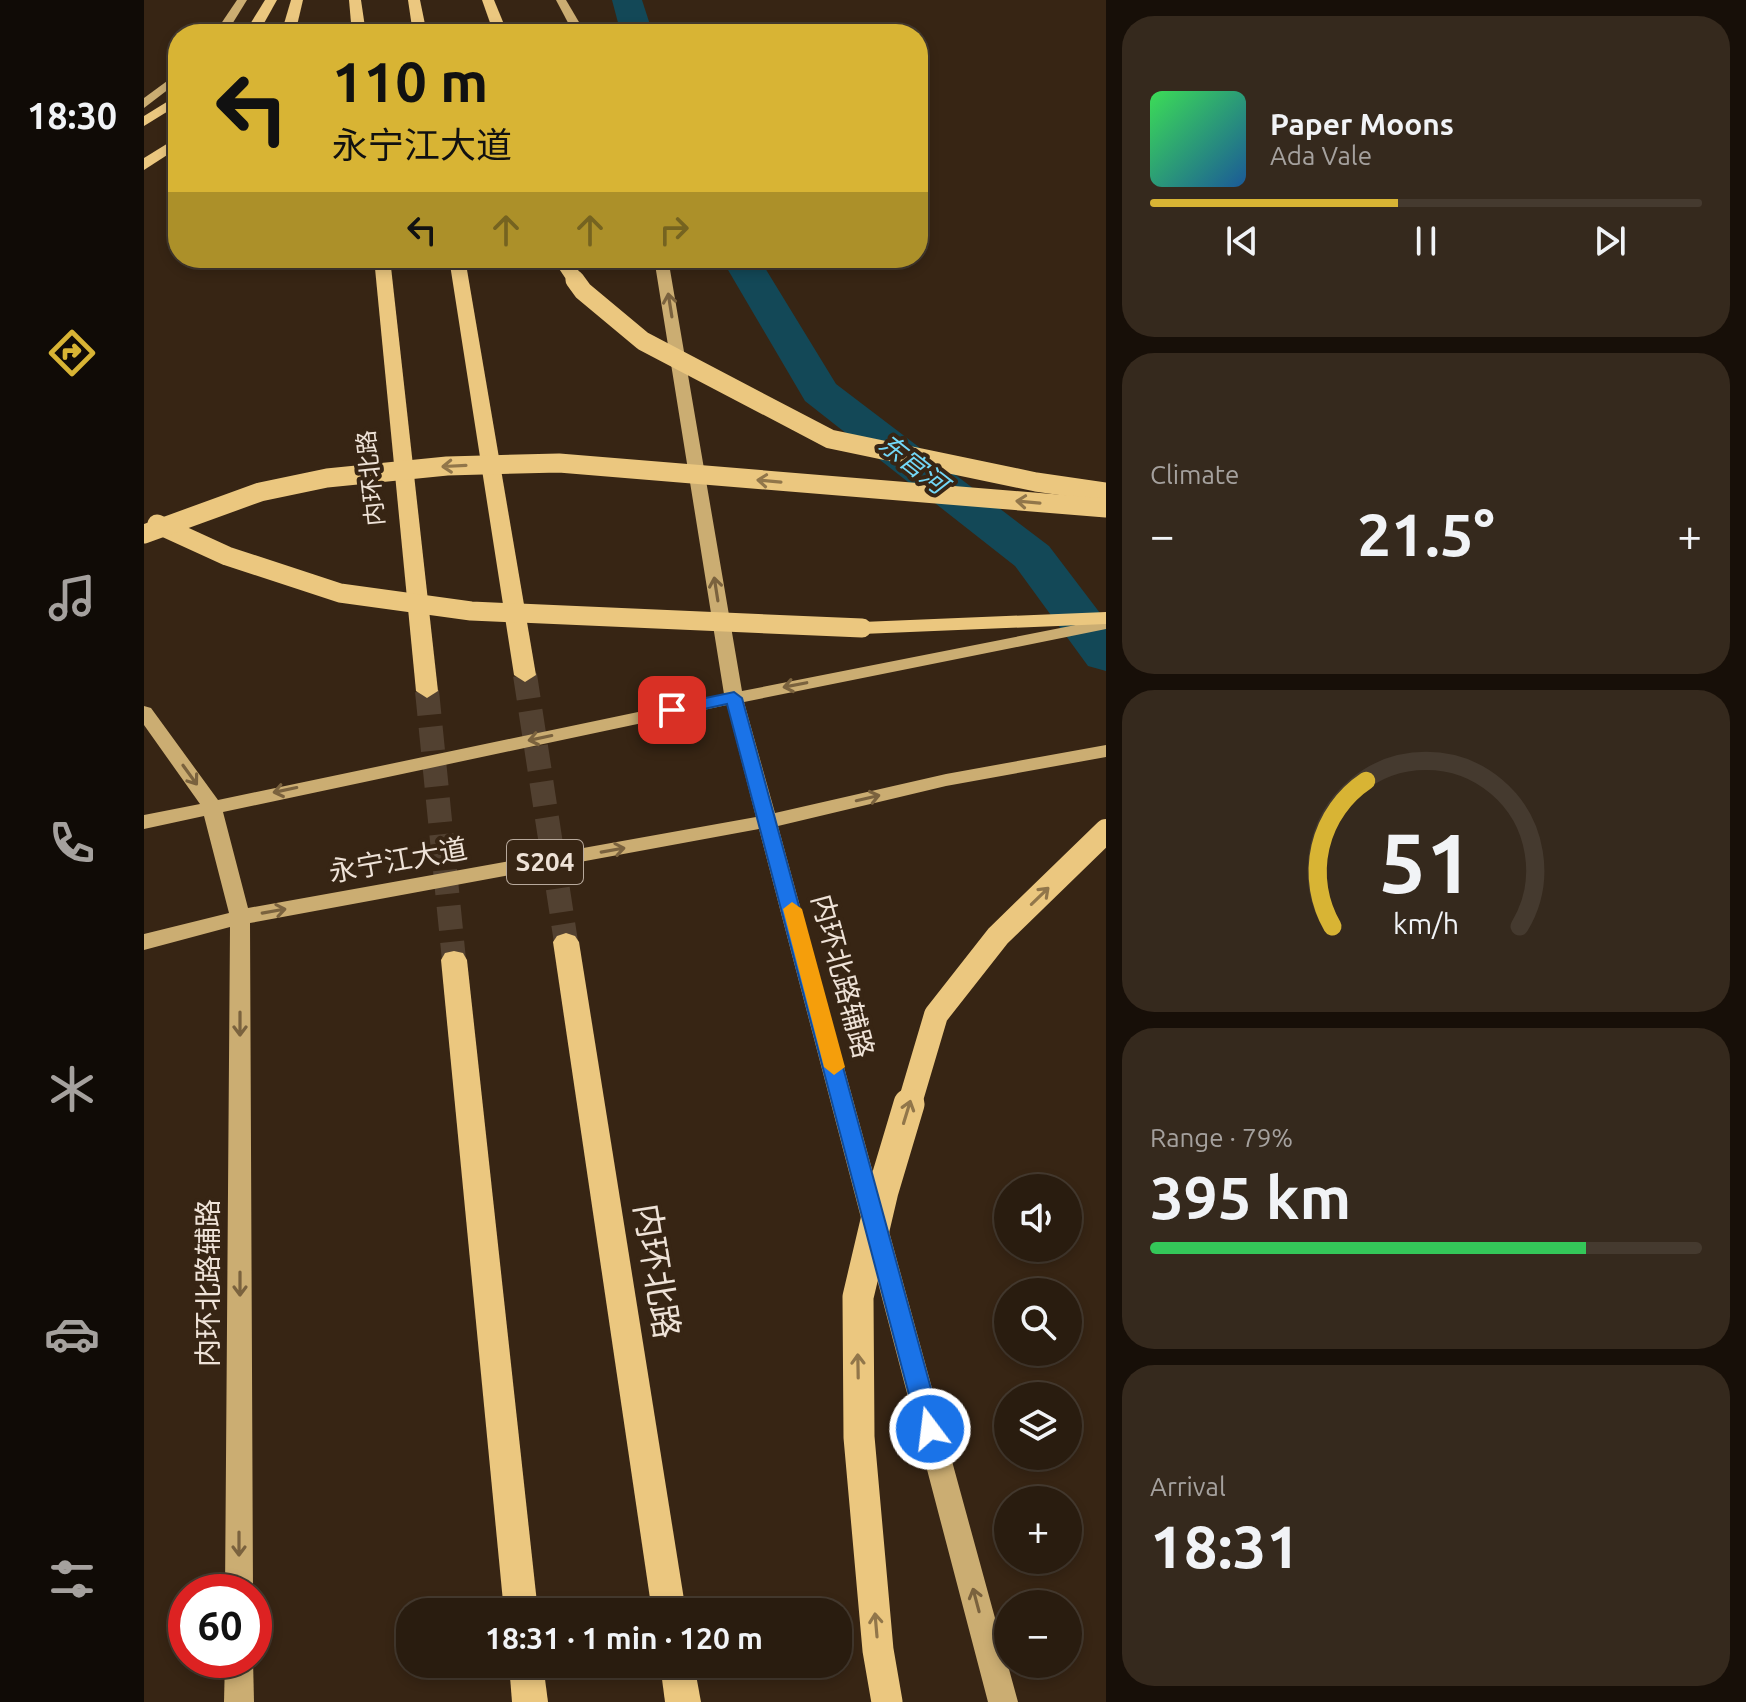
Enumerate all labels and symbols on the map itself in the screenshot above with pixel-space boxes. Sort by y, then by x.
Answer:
one-way arrow [662,292,677,318]
water label: 东官河 [874,428,957,502]
street label: 内环北路 [352,429,389,527]
one-way arrow [441,459,468,474]
one-way arrow [756,473,783,488]
one-way arrow [1015,494,1042,509]
one-way arrow [708,577,723,602]
pin [638,676,706,744]
one-way arrow [783,679,808,694]
one-way arrow [528,731,553,746]
one-way arrow [181,764,198,785]
one-way arrow [273,783,299,798]
one-way arrow [854,790,880,805]
street label: 永宁江大道 [326,832,470,887]
road number: S204 [507,840,583,884]
one-way arrow [600,841,625,856]
one-way arrow [1030,886,1050,905]
street label: 内环北路辅路 [807,891,880,1061]
one-way arrow [261,902,287,917]
one-way arrow [232,1010,248,1037]
one-way arrow [901,1100,915,1125]
street label: 内环北路辅路 [192,1199,223,1367]
street label: 内环北路 [629,1201,687,1341]
one-way arrow [232,1270,248,1297]
one-way arrow [850,1353,866,1380]
position arrow [888,1387,972,1471]
one-way arrow [231,1530,247,1557]
speed limit sign: 60 [168,1574,272,1678]
one-way arrow [967,1587,982,1613]
one-way arrow [868,1612,883,1639]

